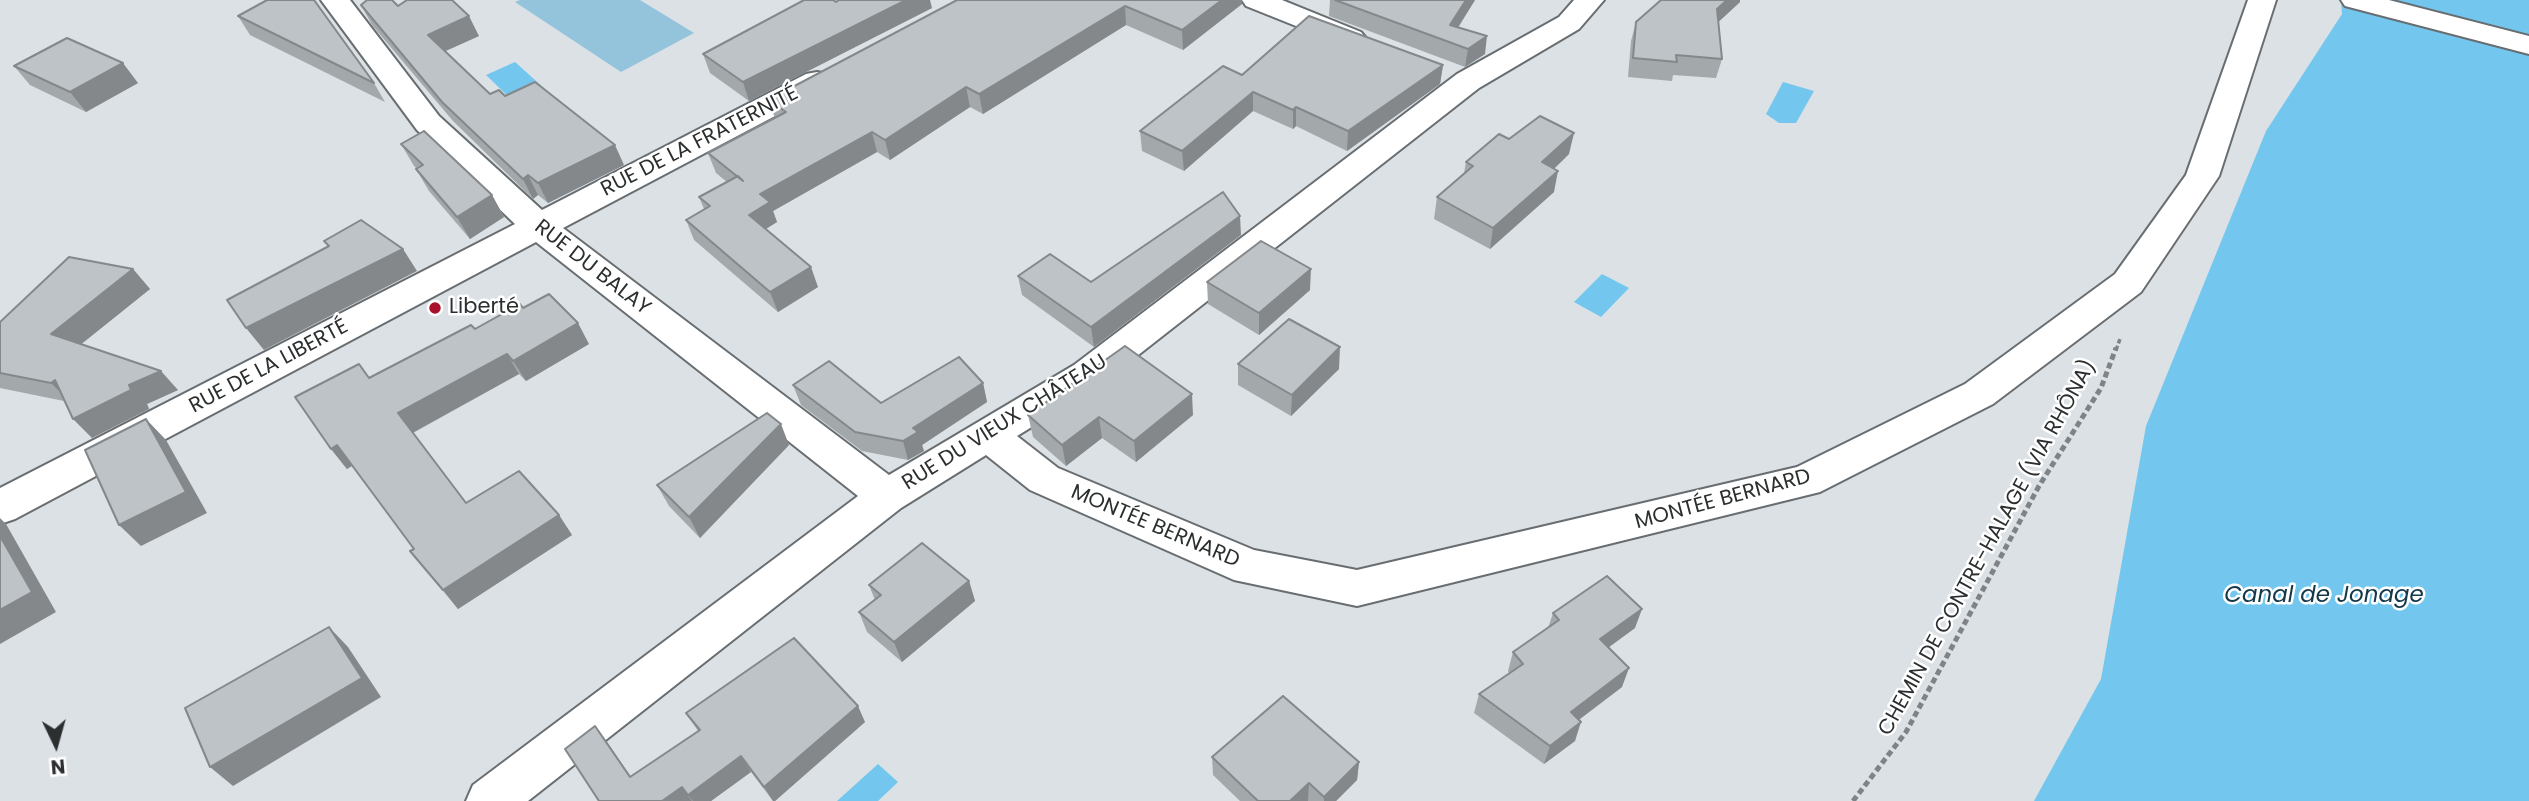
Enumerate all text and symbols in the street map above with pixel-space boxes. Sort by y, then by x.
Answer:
street label: RUE DE LA FRATERNITÉ [597,81,803,203]
street label: RUE DU BALAY [529,215,655,321]
place label: Liberté [449,295,519,321]
marker: Liberté [427,300,443,316]
street label: RUE DE LA LIBERTÉ [185,315,353,419]
street label: RUE DU VIEUX CHÂTEAU [898,350,1112,496]
street label: CHEMIN DE CONTRE-HALAGE (VIA RHÔNA) [1874,356,2102,740]
street label: MONTÉE BERNARD [1632,464,1814,536]
street label: MONTÉE BERNARD [1067,480,1243,574]
water label: Canal de Jonage [2224,582,2424,610]
north arrow [21,710,91,780]
text: N [50,752,66,780]

